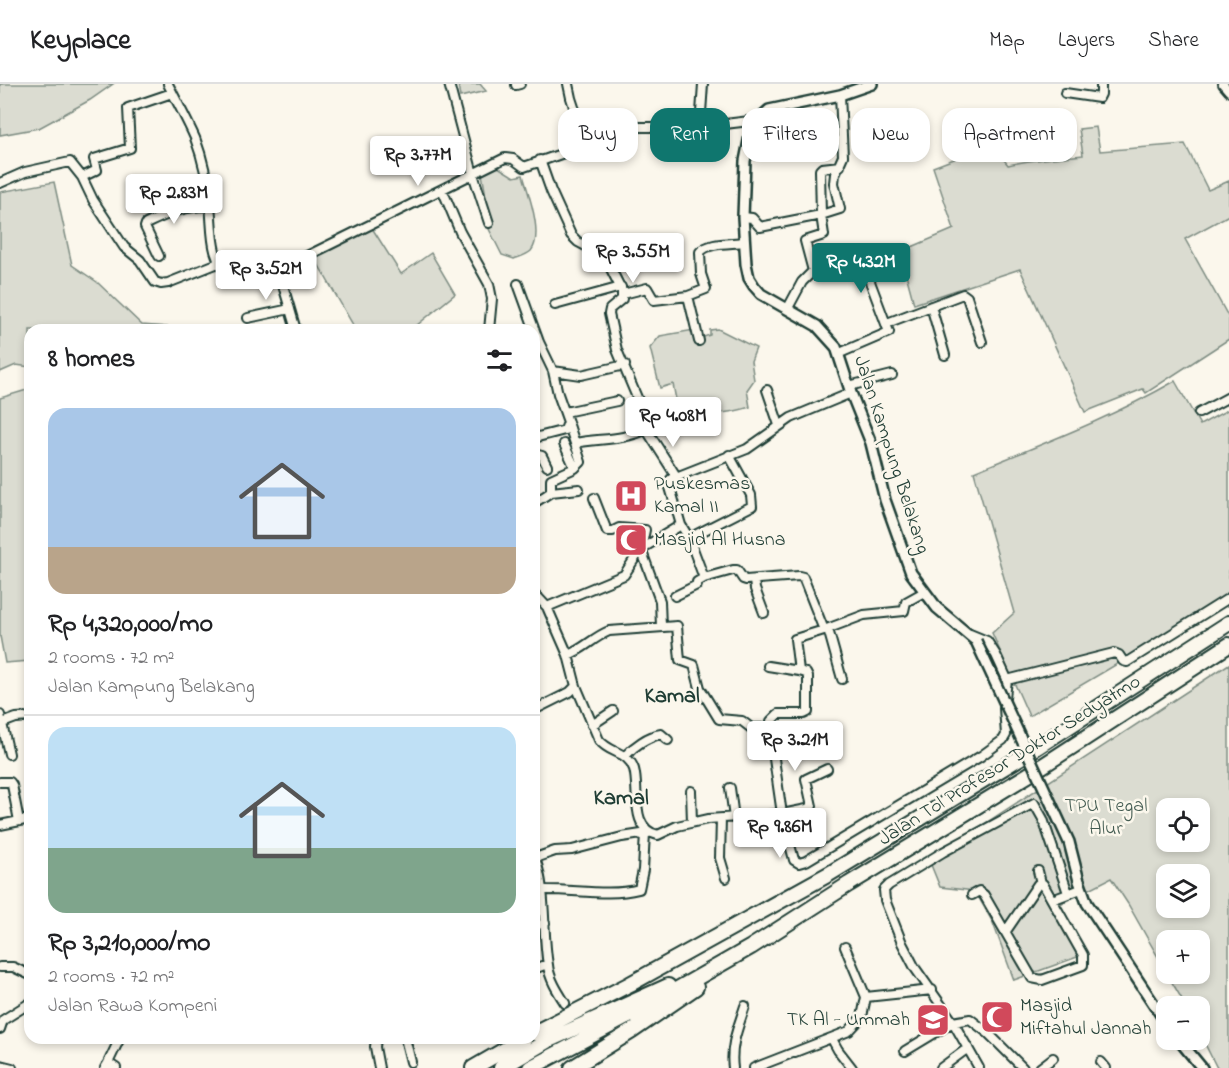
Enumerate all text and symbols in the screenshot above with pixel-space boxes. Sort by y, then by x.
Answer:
text: Keyplace [30,21,131,62]
text: Map [989,26,1025,56]
text: Layers [1058,26,1115,56]
text: Share [1148,26,1199,56]
chip: Buy [558,108,638,162]
chip: Rent [650,108,730,162]
chip: Filters [742,108,839,162]
chip: New [851,108,930,162]
chip: Apartment [942,108,1077,162]
pin: Rp 3.77M [356,136,480,187]
text: Rp 3.77M [384,141,452,170]
pin: Rp 2.83M [112,174,236,225]
text: Rp 2.83M [140,179,208,208]
pin: Rp 3.55M [571,233,695,284]
text: Rp 3.55M [596,238,670,267]
pin: Rp 4.32M [799,243,923,294]
text: Rp 4.32M [826,248,896,277]
pin: Rp 3.52M [204,250,328,301]
text: Rp 3.52M [230,255,302,284]
text: 8 homes [48,341,135,379]
icon: filters [483,344,516,377]
street label: Jalan Kampung Belakang [844,352,937,558]
pin: Rp 4.08M [611,397,735,448]
text: Rp 4.08M [639,402,707,431]
icon: home [228,447,336,555]
place label: Puskesmas Kamal II [654,470,750,522]
hospital icon: Puskesmas Kamal II [613,478,649,514]
mosque icon: Masjid Al Husna [613,522,649,558]
place label: Masjid Al Husna [654,526,785,555]
text: Rp 4,320,000/mo [48,606,213,644]
text: 2 rooms · 72 m² [48,644,175,673]
street label: Jalan Tol Profesor Doktor Sedyatmo [873,668,1147,854]
text: Jalan Kampung Belakang [48,673,255,702]
district label: Kamal [644,681,700,713]
pin: Rp 3.21M [733,721,857,772]
text: Rp 3.21M [761,726,829,755]
icon: home [228,766,336,874]
district label: Kamal [593,783,649,815]
park label: TPU Tegal Alur [1064,792,1148,844]
map controls [1156,798,1210,1050]
button: locate [1156,798,1210,852]
pin: Rp 9.86M [718,808,842,859]
text: Rp 9.86M [747,813,813,842]
button: layers [1156,864,1210,918]
text: Rp 3,210,000/mo [48,925,211,963]
button: + [1156,930,1210,984]
text: 2 rooms · 72 m² [48,963,175,992]
text: Jalan Rawa Kompeni [48,992,217,1021]
place label: Masjid Miftahul Jannah [1020,992,1152,1044]
button: − [1156,996,1210,1050]
mosque icon: Masjid Miftahul Jannah [979,999,1015,1035]
school or university icon: TK Al - Ummah [915,1002,951,1038]
place label: TK Al - Ummah [787,1006,910,1035]

